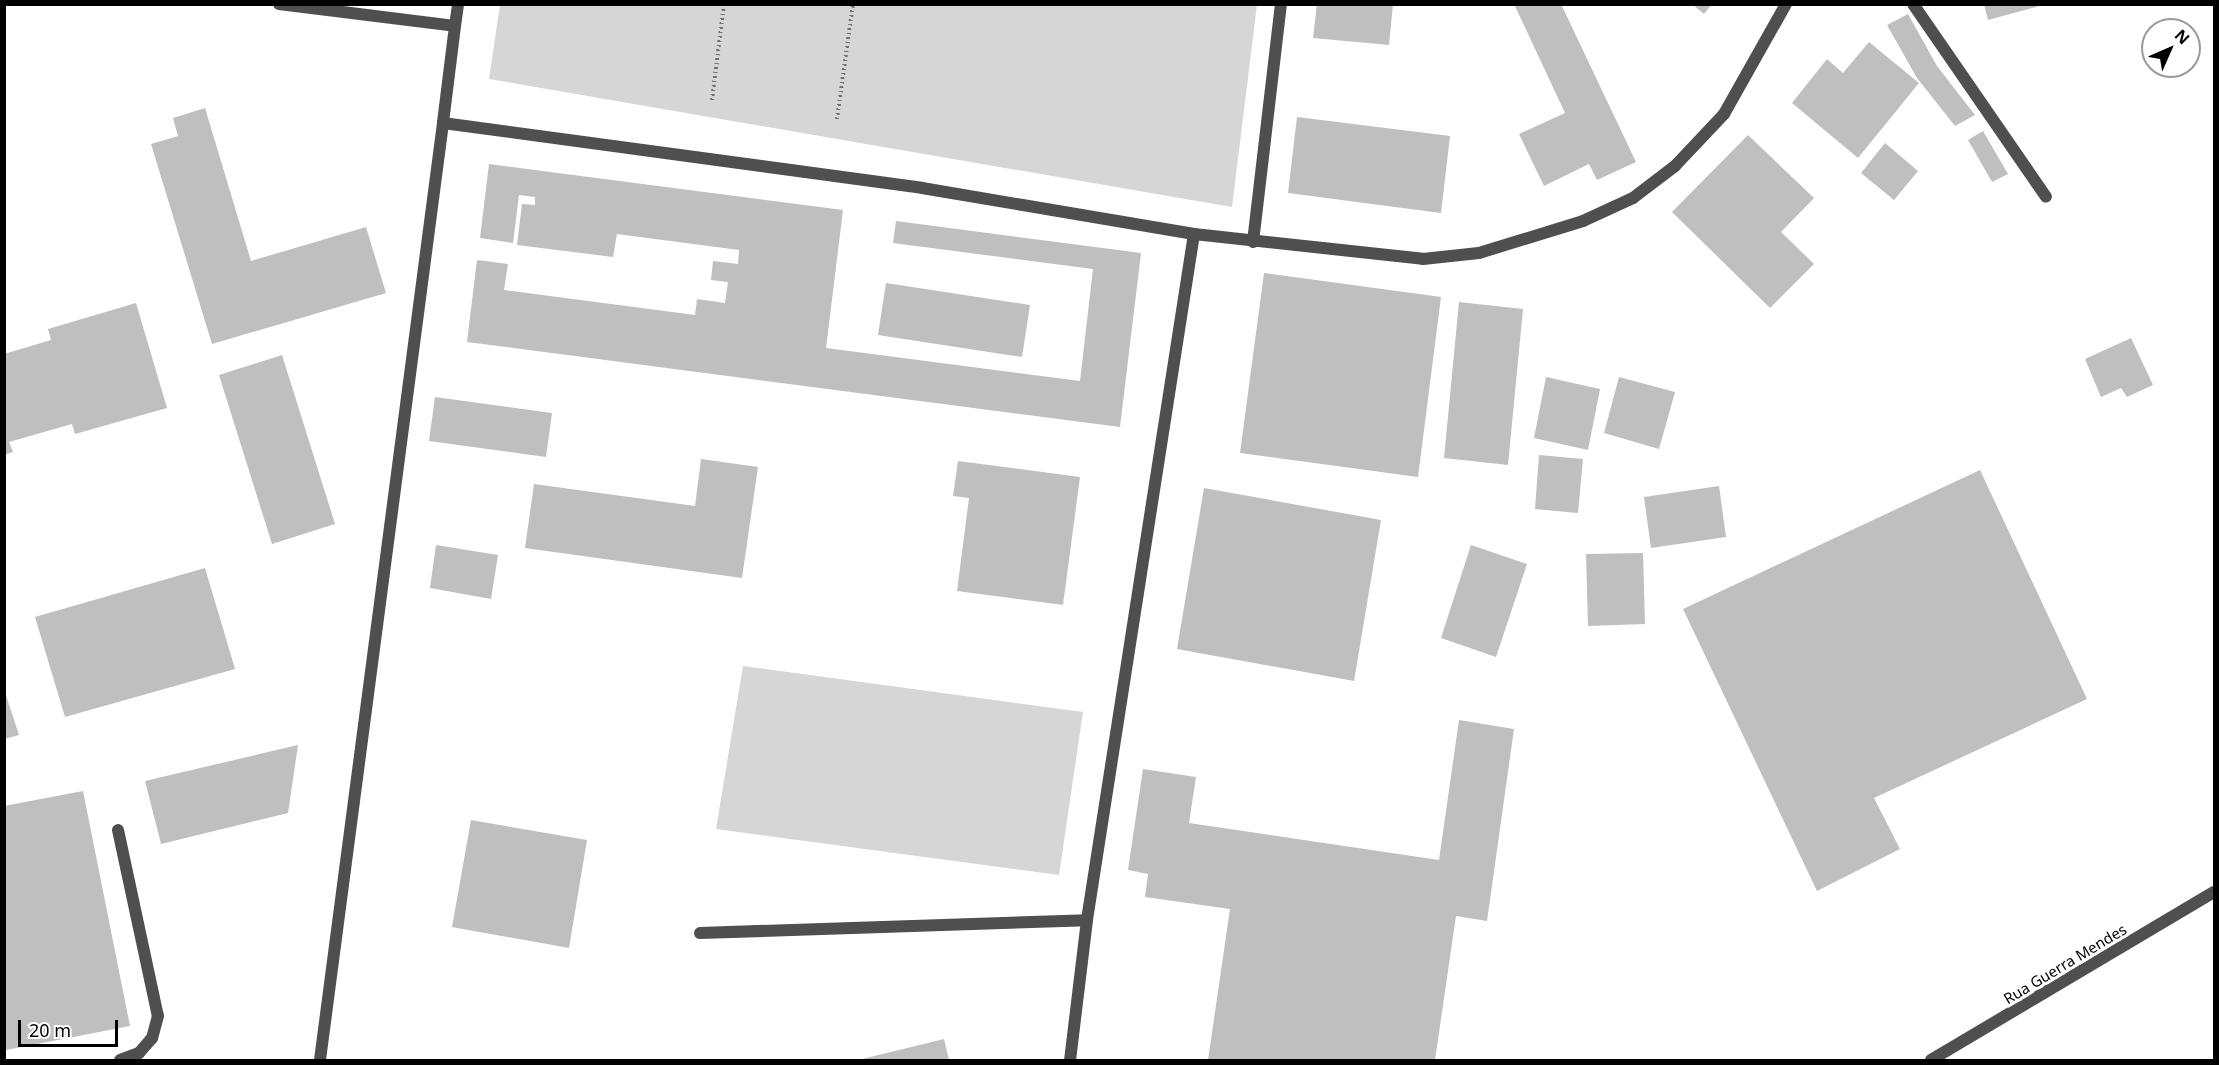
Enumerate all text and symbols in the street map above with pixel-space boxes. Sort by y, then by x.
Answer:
north arrow [2141,18,2201,78]
text: N [2170,24,2195,49]
street label: Rua Guerra Mendes [2000,920,2130,1008]
scale bar [21,1008,122,1046]
text: 20 m [29,1018,71,1042]

